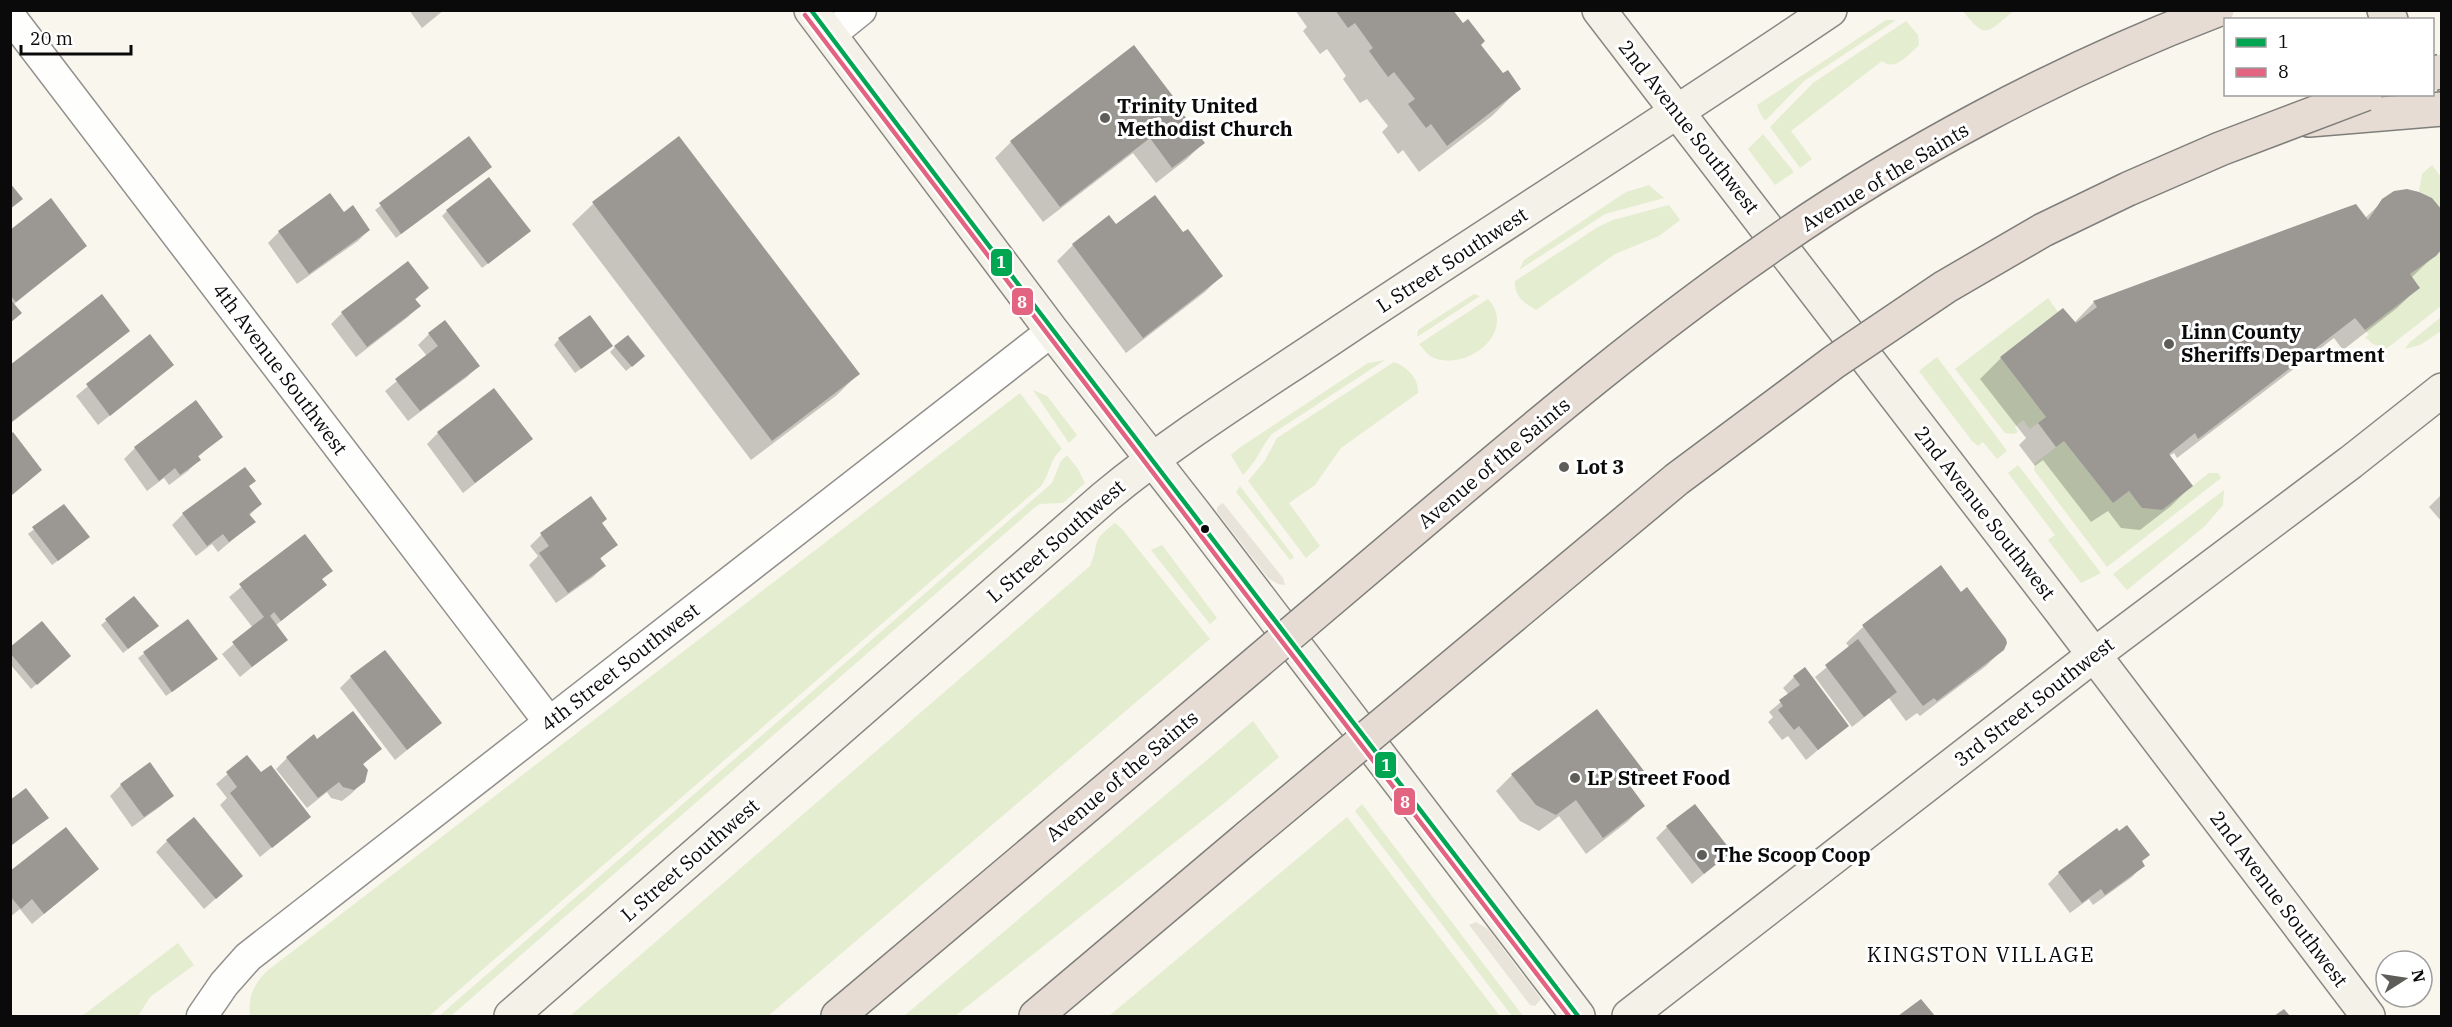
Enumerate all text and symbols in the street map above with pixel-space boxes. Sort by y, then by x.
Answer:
scale bar [21,18,130,56]
legend [2224,18,2434,96]
text: 20 m [30,27,73,50]
text: 1 [2278,30,2289,53]
street label: 2nd Avenue Southwest [1613,34,1766,219]
text: 8 [2278,60,2289,83]
place label: Trinity United Methodist Church [1117,92,1293,142]
marker: Trinity United Methodist Church [1098,111,1112,125]
street label: Avenue of the Saints [1796,116,1974,237]
street label: L Street Southwest [1371,201,1532,319]
line badge: 1 [990,248,1013,277]
text: 1 [996,252,1006,272]
street label: 4th Avenue Southwest [207,277,354,460]
line badge: 8 [1011,287,1034,316]
text: 8 [1017,292,1027,312]
place label: Linn County Sheriffs Department [2181,318,2385,368]
marker: Linn County Sheriffs Department [2162,337,2176,351]
street label: Avenue of the Saints [1412,391,1576,534]
street label: 2nd Avenue Southwest [1909,420,2062,605]
place label: Lot 3 [1576,453,1624,480]
marker: Lot 3 [1557,460,1571,474]
street label: L Street Southwest [981,473,1131,608]
unlabelled marker [1199,523,1211,535]
street label: 4th Street Southwest [535,596,705,737]
street label: 3rd Street Southwest [1948,631,2119,773]
street label: Avenue of the Saints [1040,704,1204,847]
line badge: 1 [1374,751,1397,779]
text: 1 [1381,755,1391,775]
place label: LP Street Food [1587,764,1731,791]
marker: LP Street Food [1568,771,1582,785]
line badge: 8 [1393,787,1416,816]
street label: L Street Southwest [615,792,765,927]
text: 8 [1400,792,1410,812]
street label: 2nd Avenue Southwest [2204,805,2355,992]
place label: The Scoop Coop [1714,841,1871,868]
marker: The Scoop Coop [1695,848,1709,862]
district label: KINGSTON VILLAGE [1867,940,2095,968]
north arrow [2374,949,2434,1009]
text: N [2408,968,2430,984]

